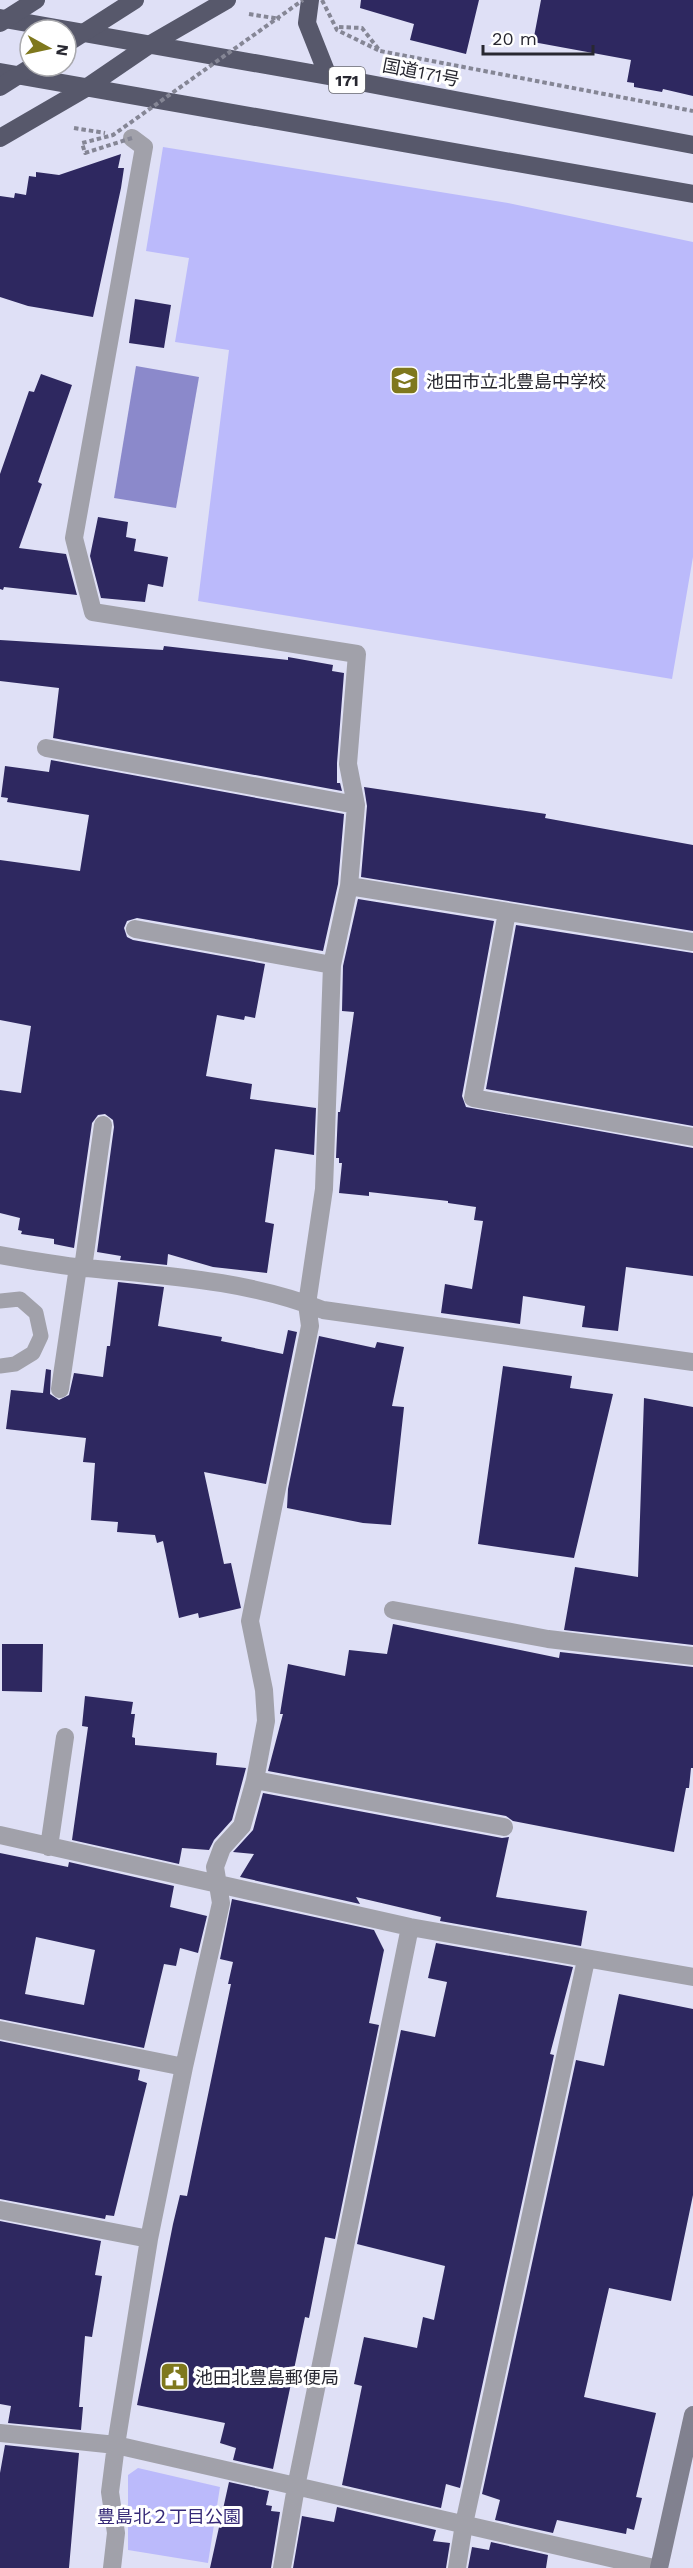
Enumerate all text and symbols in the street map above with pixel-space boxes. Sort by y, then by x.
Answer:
north arrow [18,18,78,78]
scale bar [483,18,592,56]
text: 20 m [492,28,537,49]
text: N [52,43,73,57]
street label: 国道171号 [381,54,461,90]
road number: 171 [329,67,365,93]
school or university icon: 池田市立北豊島中学校 [389,365,421,397]
place label: 池田市立北豊島中学校 [426,371,606,392]
public building icon: 池田北豊島郵便局 [158,2361,190,2393]
place label: 池田北豊島郵便局 [195,2367,339,2388]
park label: 豊島北２丁目公園 [97,2506,241,2527]

